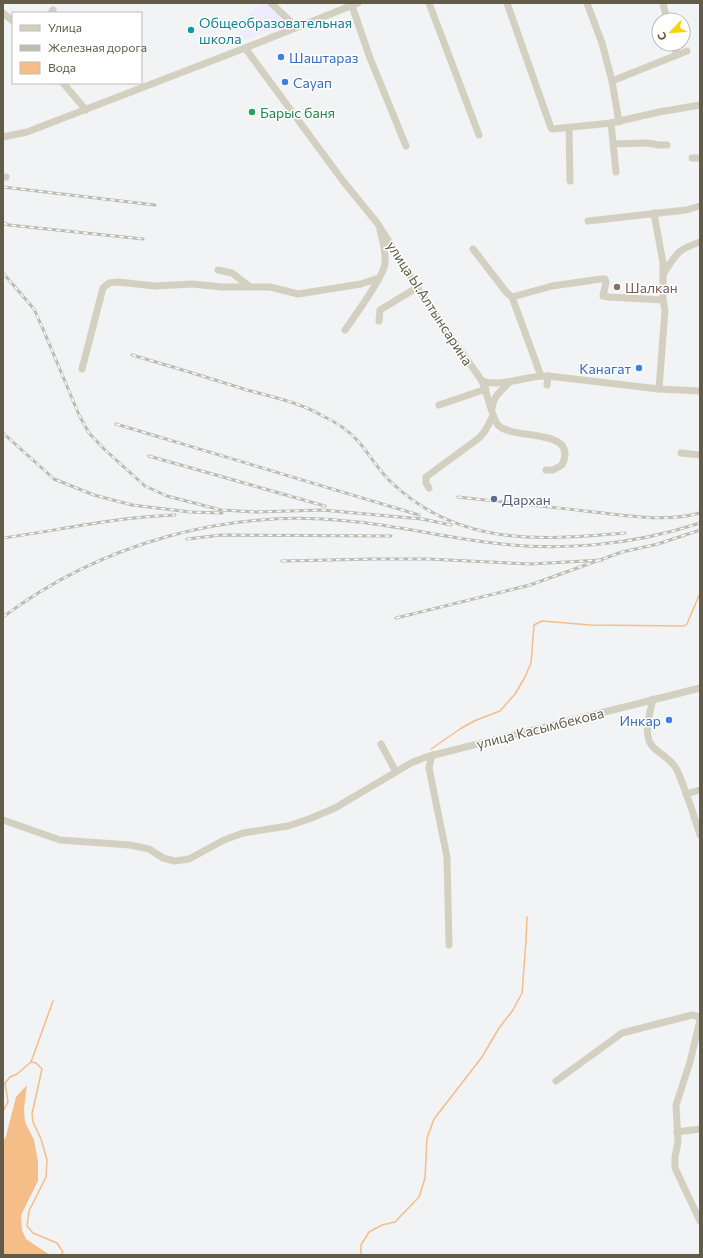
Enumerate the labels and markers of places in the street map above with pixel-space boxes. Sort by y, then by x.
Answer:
place label: Общеобразовательная школа [199,14,352,47]
marker: Общеобразовательная школа [186,25,196,35]
place label: Шаштараз [289,49,359,66]
marker: Шаштараз [276,52,286,62]
place label: Сауап [293,74,332,91]
marker: Сауап [280,77,290,87]
place label: Барыс баня [260,104,335,121]
marker: Барыс баня [247,107,257,117]
place label: Шалкан [625,279,678,296]
marker: Шалкан [612,282,622,292]
place label: Канагат [579,360,631,377]
marker: Канагат [634,363,644,373]
place label: Дархан [502,491,551,508]
marker: Дархан [489,494,499,504]
place label: Инкар [620,712,661,729]
marker: Инкар [664,715,674,725]

